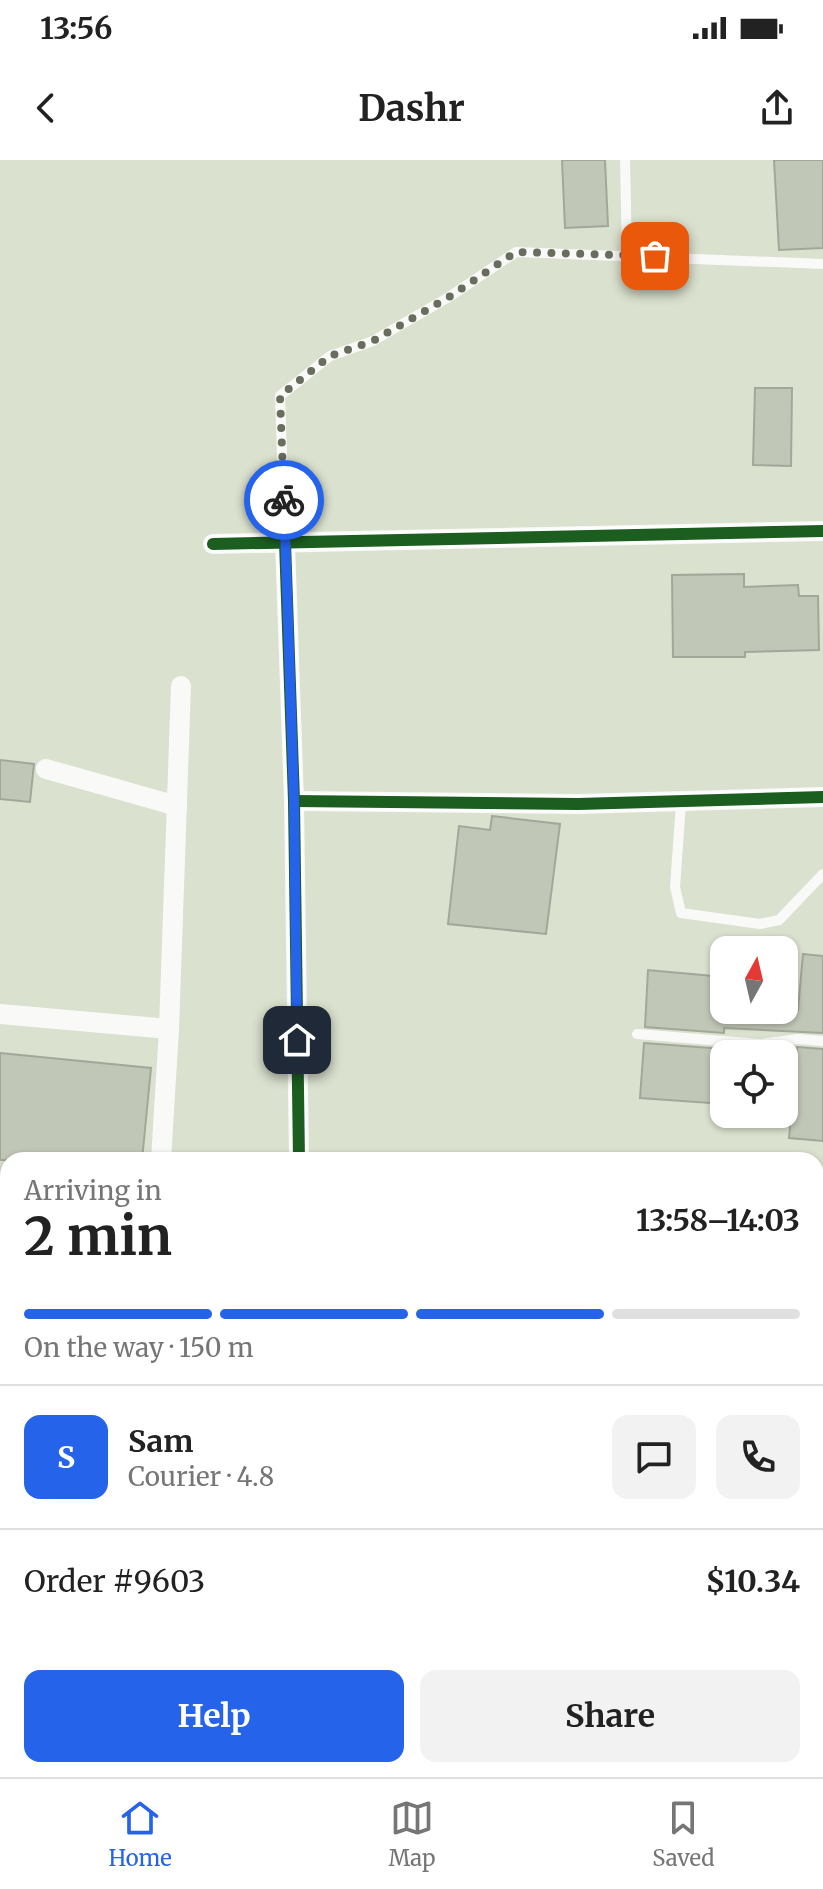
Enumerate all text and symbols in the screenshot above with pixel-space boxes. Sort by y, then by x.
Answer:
text: 13:56 [40,9,112,47]
icon: back [24,86,68,130]
text: Dashr [358,86,465,131]
icon: share [755,86,799,130]
pin [621,222,689,290]
icon: bag [633,234,677,278]
courier [244,460,324,540]
icon: bike [262,478,306,522]
north arrow [710,936,798,1024]
map controls [710,936,798,1128]
pin [263,1006,331,1074]
icon: home [275,1018,319,1062]
button: locate [710,1040,798,1128]
text: Arriving in [24,1174,162,1207]
text: 13:58–14:03 [636,1201,800,1239]
text: 2 min [24,1204,172,1269]
text: On the way · 150 m [24,1331,253,1364]
button: chat [612,1415,696,1499]
button: phone [716,1415,800,1499]
text: Sam [128,1422,193,1460]
text: S [57,1438,75,1476]
text: Courier · 4.8 [128,1460,274,1493]
text: Order #9603 [24,1562,205,1600]
text: $10.34 [706,1562,800,1600]
button: Help [24,1670,404,1762]
button: Share [420,1670,800,1762]
tab: Home [108,1796,172,1872]
tab: Map [389,1796,435,1872]
tab: Saved [652,1796,715,1872]

